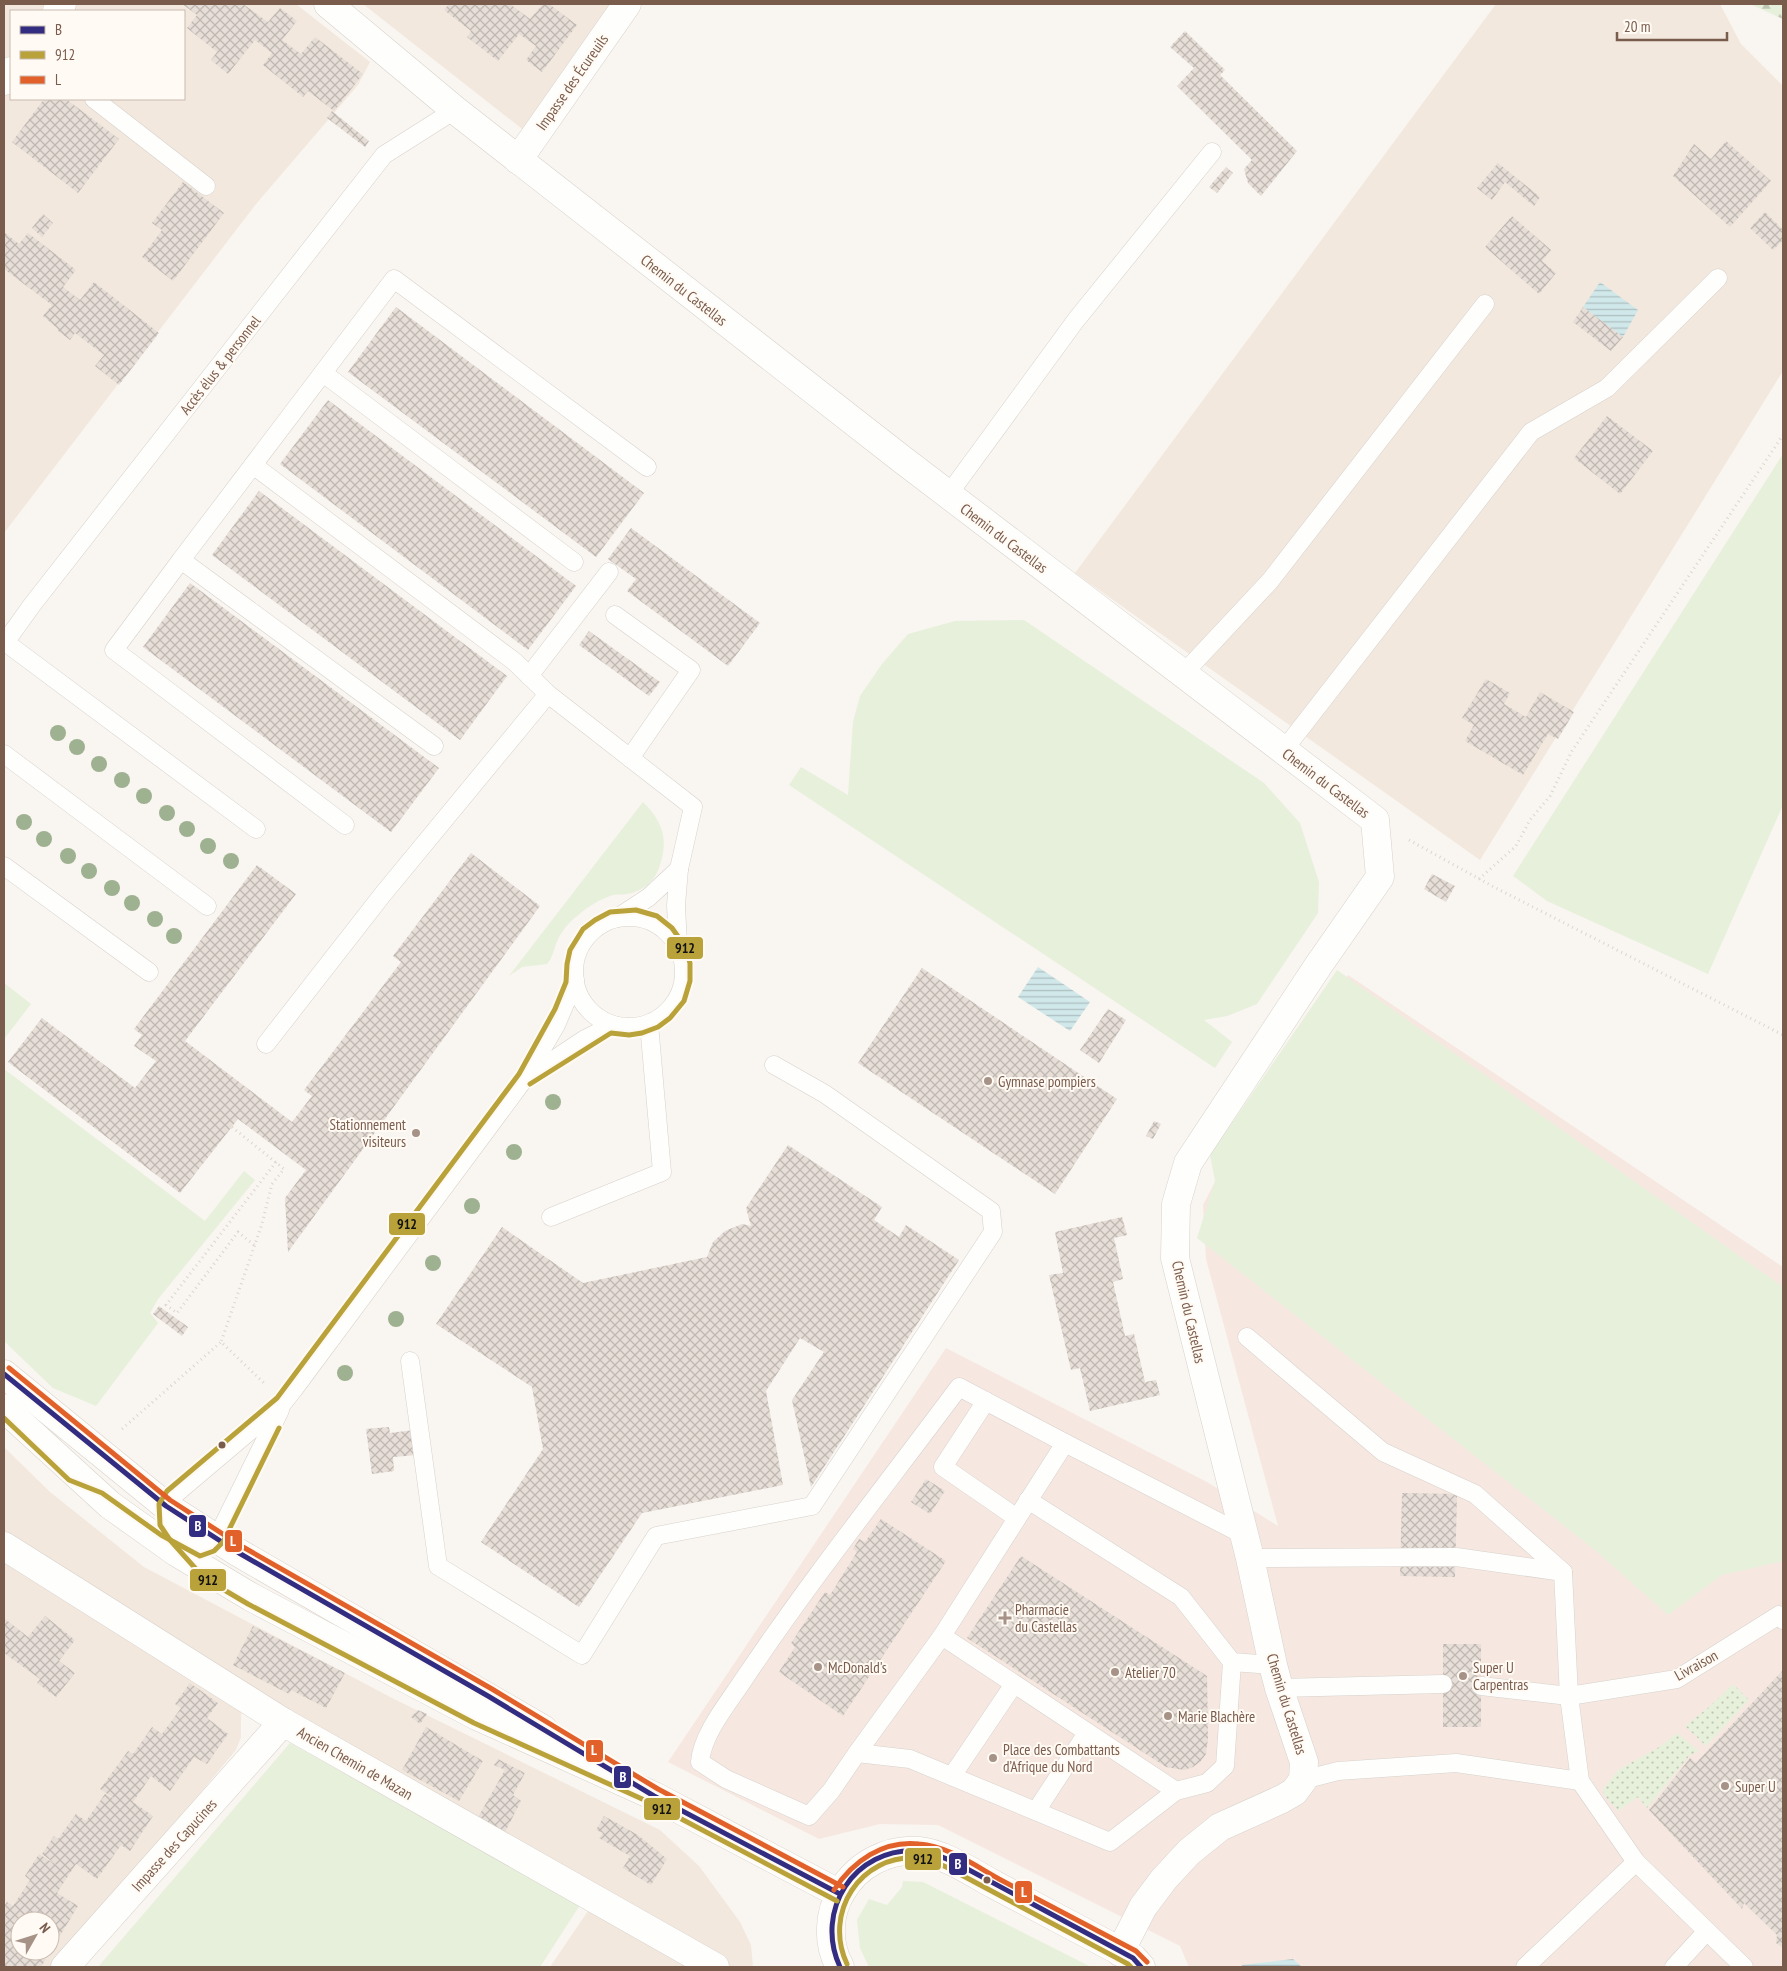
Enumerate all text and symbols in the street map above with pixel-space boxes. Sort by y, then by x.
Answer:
legend [10,10,185,100]
scale bar [1617,10,1727,42]
text: 20 m [1624,17,1650,36]
text: B [55,20,62,39]
street label: Impasse des Écureuils [532,30,612,134]
text: 912 [55,45,75,64]
text: L [55,70,62,89]
street label: Chemin du Castellas [637,250,731,330]
street label: Accès élus & personnel [175,311,265,418]
street label: Chemin du Castellas [956,499,1052,577]
street label: Chemin du Castellas [1278,744,1374,822]
line badge: 912 [666,936,704,960]
text: 912 [675,939,695,957]
place label: Gymnase pompiers [998,1072,1096,1091]
marker: Gymnase pompiers [982,1075,994,1087]
place label: Stationnement visiteurs [330,1115,406,1151]
marker: Stationnement visiteurs [410,1127,422,1139]
line badge: 912 [388,1212,426,1236]
text: 912 [397,1215,417,1233]
street label: Chemin du Castellas [1168,1259,1210,1365]
unlabelled marker [217,1440,227,1450]
line badge: B [188,1514,207,1538]
text: B [195,1517,202,1535]
line badge: L [224,1529,243,1553]
text: L [230,1532,236,1550]
line badge: 912 [189,1568,227,1592]
text: 912 [198,1571,218,1589]
place label: Pharmacie du Castellas [1015,1600,1077,1636]
marker: Pharmacie du Castellas [999,1612,1011,1624]
street label: Livraison [1671,1645,1721,1685]
street label: Chemin du Castellas [1263,1651,1311,1757]
place label: McDonald's [828,1658,887,1677]
place label: Super U Carpentras [1473,1658,1528,1694]
marker: McDonald's [812,1661,824,1673]
place label: Atelier 70 [1125,1663,1176,1682]
marker: Atelier 70 [1109,1666,1121,1678]
marker: Super U Carpentras [1457,1670,1469,1682]
place label: Marie Blachère [1178,1707,1255,1726]
marker: Marie Blachère [1162,1710,1174,1722]
street label: Ancien Chemin de Mazan [294,1722,416,1804]
line badge: L [585,1739,604,1763]
place label: Place des Combattants d’Afrique du Nord [1003,1740,1120,1776]
text: L [591,1741,597,1759]
marker: Place des Combattants d’Afrique du Nord [987,1752,999,1764]
line badge: B [613,1765,632,1789]
text: B [620,1768,627,1786]
place label: Super U [1735,1777,1776,1796]
marker: Super U [1719,1780,1731,1792]
street label: Impasse des Capucines [127,1795,221,1895]
line badge: 912 [643,1797,681,1821]
text: 912 [652,1800,672,1818]
line badge: 912 [904,1847,942,1871]
text: 912 [913,1850,933,1868]
line badge: B [948,1852,968,1876]
text: B [955,1855,962,1873]
unlabelled marker [982,1875,992,1885]
line badge: L [1014,1880,1033,1904]
text: L [1021,1883,1027,1901]
north arrow [10,1911,60,1961]
text: N [36,1919,54,1936]

